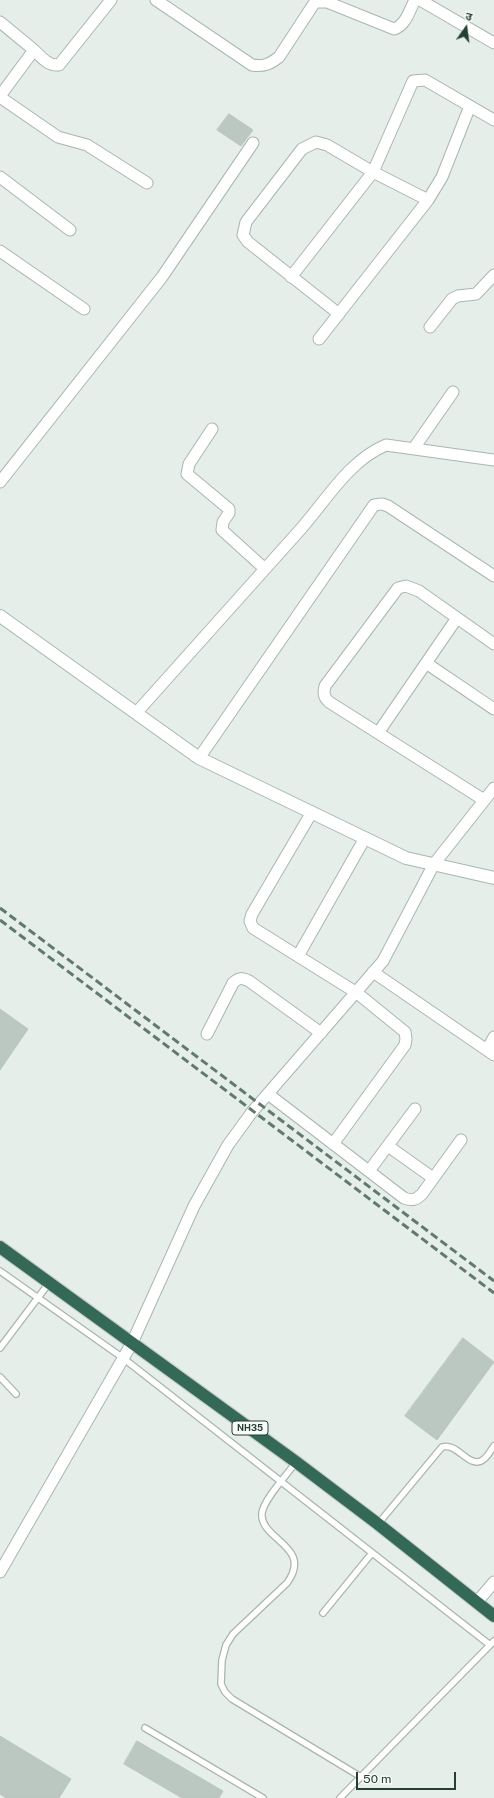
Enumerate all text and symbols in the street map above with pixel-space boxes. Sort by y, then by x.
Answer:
north arrow [446,8,486,48]
text: उ [464,10,473,23]
road number: NH35 [232,1421,268,1435]
scale bar [358,1764,458,1790]
text: 50 m [363,1772,391,1786]

